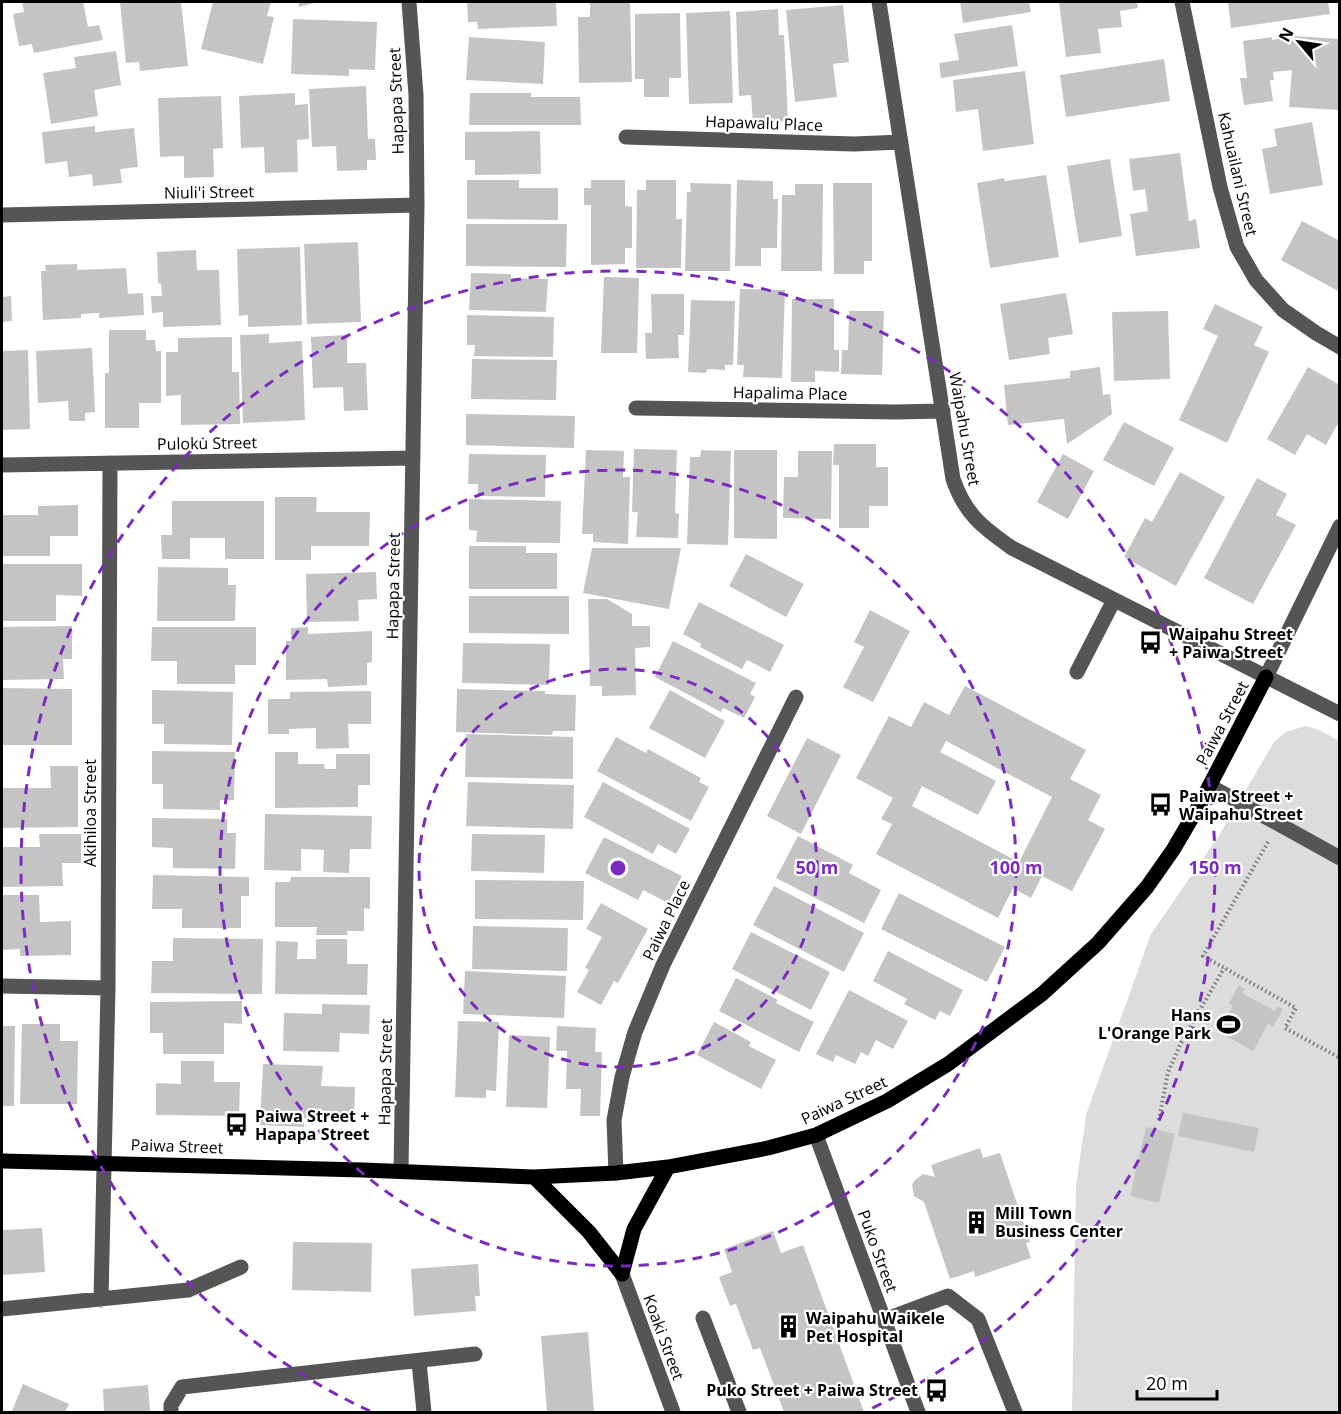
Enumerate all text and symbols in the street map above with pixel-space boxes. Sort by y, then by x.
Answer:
north arrow [1269,12,1329,72]
text: N [1273,24,1299,46]
street label: Hapapa Street [383,47,409,155]
street label: Hapawalu Place [705,110,823,136]
street label: Kahuailani Street [1213,110,1263,239]
street label: Niuli'i Street [164,180,255,204]
street label: Waipahu Street [944,371,986,488]
street label: Hapalima Place [733,381,847,405]
street label: Puloku Street [157,431,258,455]
street label: Hapapa Street [381,532,405,640]
place label: Waipahu Street + Paiwa Street [1169,623,1293,663]
bus stop icon: Waipahu Street + Paiwa Street [1138,630,1164,656]
street label: Paiwa Street [1191,677,1254,769]
street label: Akihiloa Street [79,759,101,867]
place label: Paiwa Street + Waipahu Street [1179,785,1303,825]
bus stop icon: Paiwa Street + Waipahu Street [1148,792,1174,818]
text: 50 m [796,855,838,879]
text: 100 m [989,855,1043,879]
text: 150 m [1188,855,1242,879]
centre of rings [608,858,628,878]
street label: Paiwa Place [637,876,695,964]
place label: Hans L'Orange Park [1098,1004,1211,1044]
sports icon: Hans L'Orange Park [1216,1011,1242,1037]
street label: Hapapa Street [373,1018,397,1126]
street label: Paiwa Street [797,1070,891,1130]
place label: Paiwa Street + Hapapa Street [255,1105,370,1145]
bus stop icon: Paiwa Street + Hapapa Street [224,1112,250,1138]
street label: Paiwa Street [130,1133,224,1159]
place label: Mill Town Business Center [995,1202,1123,1242]
street label: Puko Street [853,1207,903,1296]
building icon: Mill Town Business Center [964,1209,990,1235]
street label: Koaki Street [638,1291,690,1383]
place label: Waipahu Waikele Pet Hospital [806,1307,945,1347]
building icon: Waipahu Waikele Pet Hospital [775,1314,801,1340]
scale bar [1137,1363,1216,1401]
text: 20 m [1146,1371,1188,1395]
bus stop icon: Puko Street + Paiwa Street [923,1377,949,1403]
place label: Puko Street + Paiwa Street [706,1379,918,1401]

